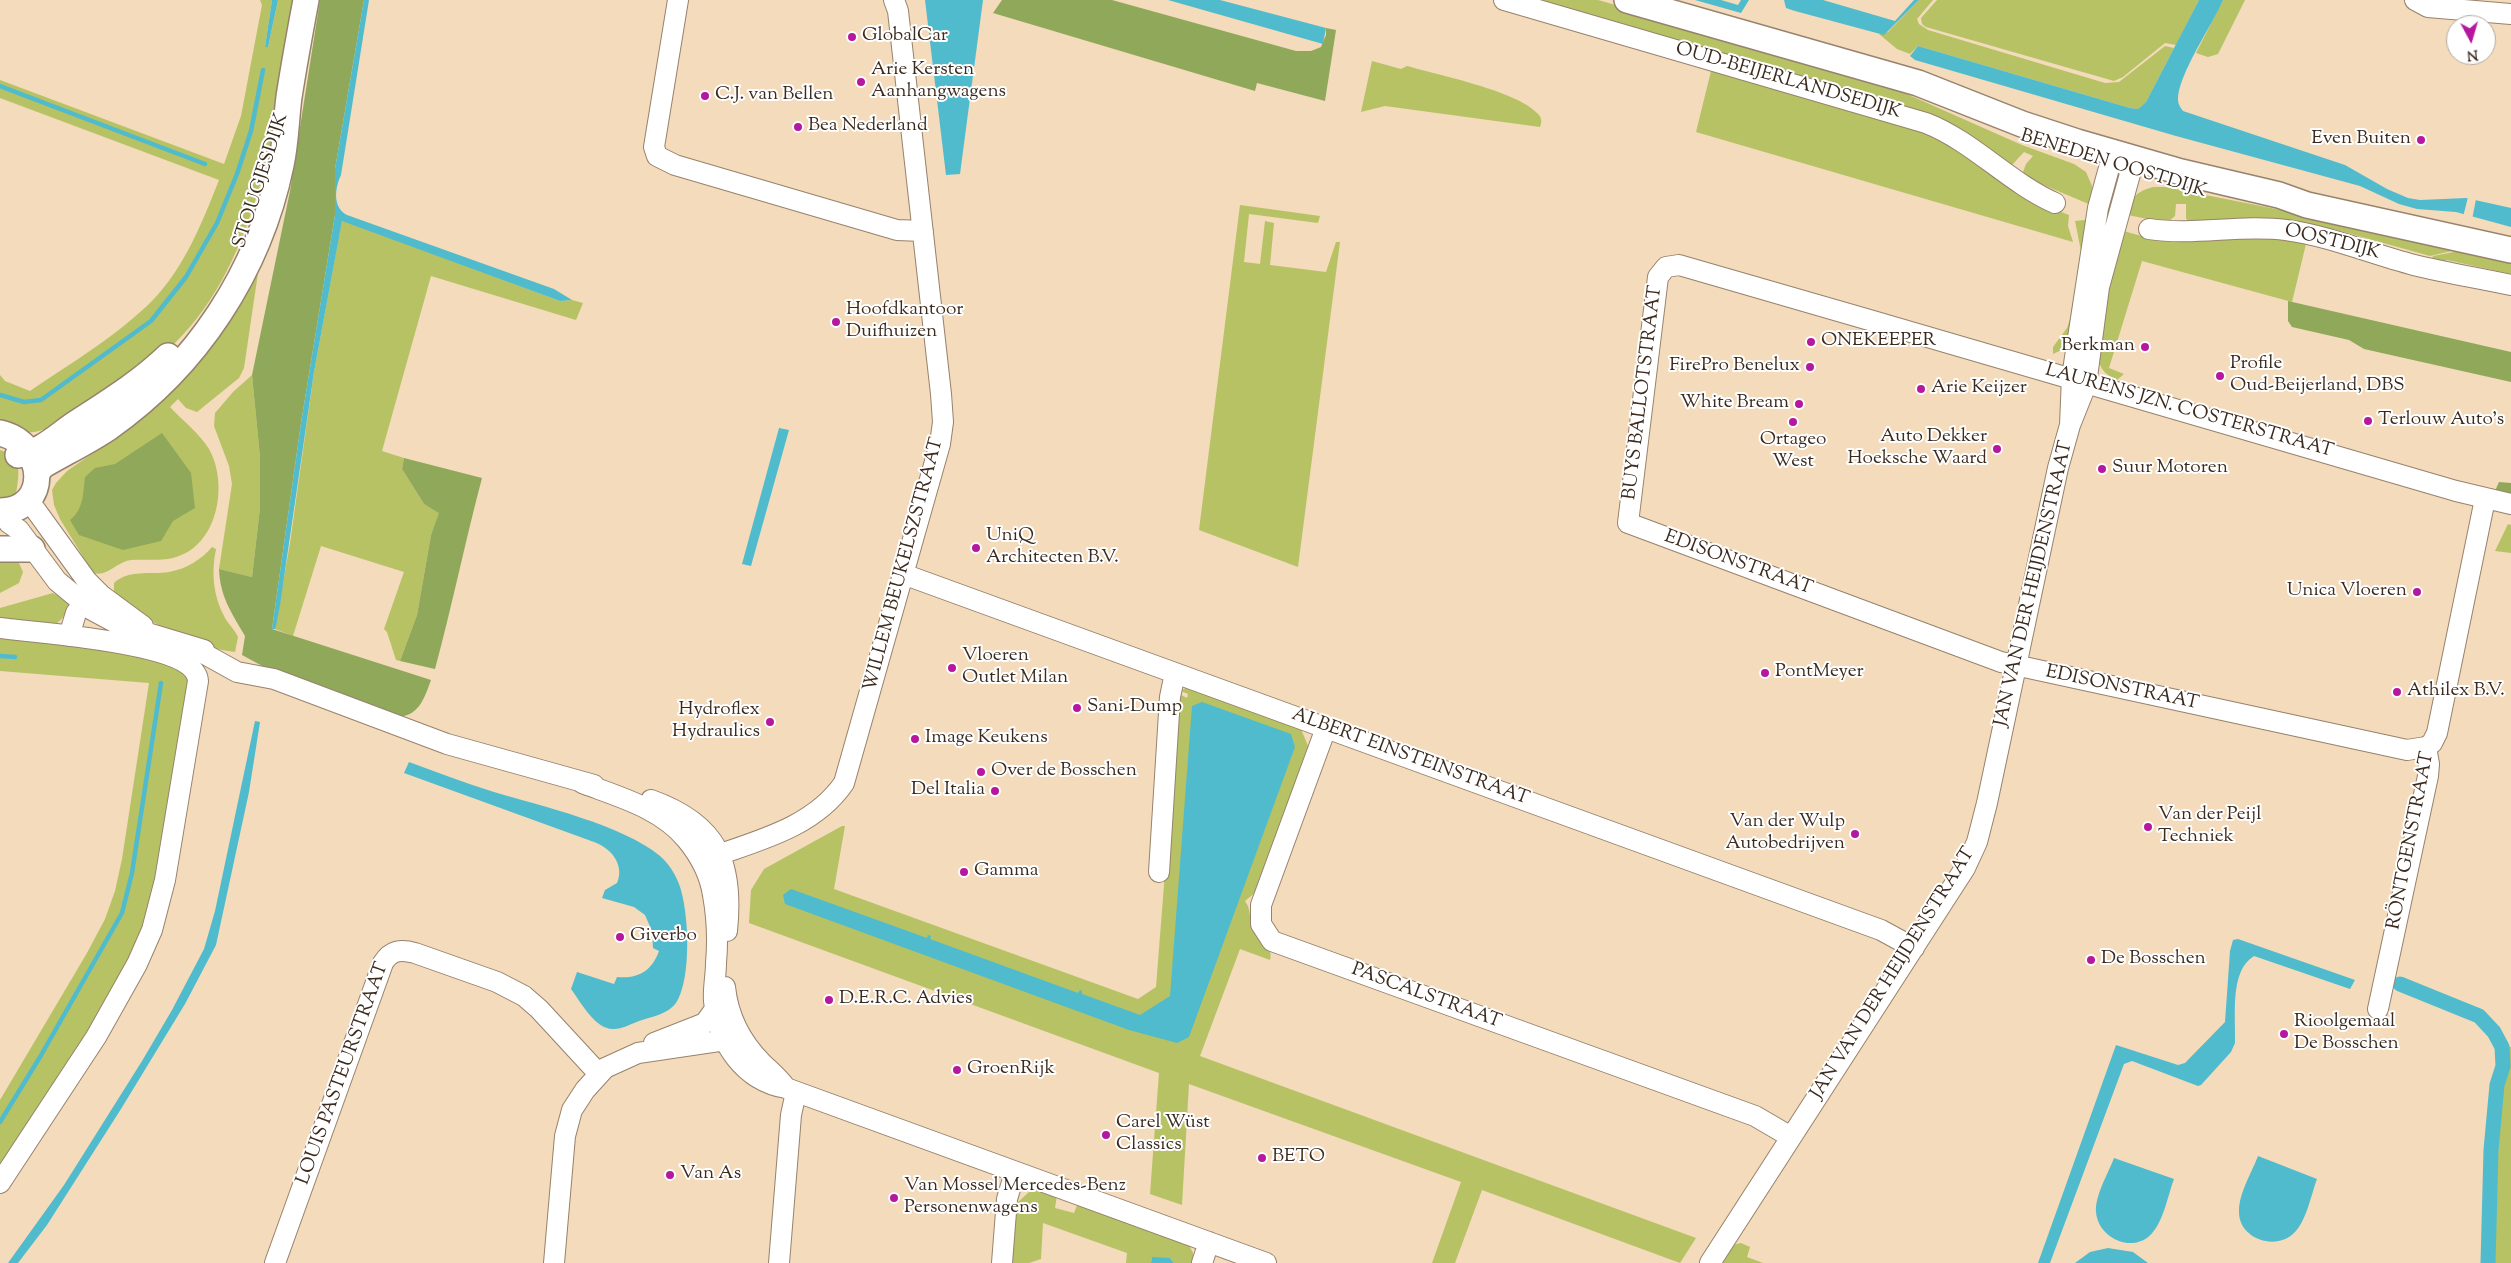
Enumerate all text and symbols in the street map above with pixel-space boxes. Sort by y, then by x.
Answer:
north arrow [2446,15,2496,65]
place label: GlobalCar [862,26,948,48]
marker: GlobalCar [846,31,858,43]
street label: OUD-BEIJERLANDSEDIJK [1672,39,1904,125]
text: N [2466,43,2479,64]
place label: Arie Kersten Aanhangwagens [871,60,1006,104]
marker: Arie Kersten Aanhangwagens [855,76,867,88]
place label: C.J. van Bellen [715,85,834,107]
marker: C.J. van Bellen [699,90,711,102]
street label: STOUGJESDIJK [229,111,295,251]
place label: Bea Nederland [808,116,928,138]
marker: Bea Nederland [792,121,804,133]
street label: BENEDEN OOSTDIJK [2017,126,2209,204]
place label: Even Buiten [2311,129,2411,151]
marker: Even Buiten [2415,134,2427,146]
street label: OOSTDIJK [2282,220,2382,266]
street label: BUYS BALLOTSTRAAT [1620,284,1668,502]
place label: Hoofdkantoor Duifhuizen [846,300,963,344]
marker: Hoofdkantoor Duifhuizen [830,316,842,328]
place label: ONEKEEPER [1821,331,1936,353]
marker: ONEKEEPER [1805,336,1817,348]
place label: Berkman [2061,336,2135,358]
marker: Berkman [2139,341,2151,353]
place label: Profile Oud-Beijerland, DBS [2230,354,2404,398]
place label: FirePro Benelux [1669,356,1800,378]
street label: LAURENS JZN. COSTERSTRAAT [2042,360,2336,464]
marker: FirePro Benelux [1804,361,1816,373]
marker: Profile Oud-Beijerland, DBS [2214,370,2226,382]
place label: Arie Keijzer [1931,378,2027,400]
marker: Arie Keijzer [1915,383,1927,395]
place label: White Bream [1680,393,1789,415]
marker: White Bream [1793,398,1805,410]
place label: Terlouw Auto's [2378,410,2504,432]
marker: Terlouw Auto's [2362,415,2374,427]
marker: Ortageo West [1787,416,1799,428]
place label: Auto Dekker Hoeksche Waard [1848,427,1987,471]
place label: Ortageo West [1760,430,1826,474]
street label: WILLEM BEUKELSZSTRAAT [860,436,950,694]
street label: JAN VAN DER HEIJDENSTRAAT [1991,439,2079,729]
marker: Auto Dekker Hoeksche Waard [1991,443,2003,455]
place label: Suur Motoren [2112,458,2228,480]
marker: Suur Motoren [2096,463,2108,475]
place label: UniQ Architecten B.V. [986,526,1119,570]
street label: EDISONSTRAAT [1661,527,1815,601]
marker: UniQ Architecten B.V. [970,542,982,554]
place label: Unica Vloeren [2287,581,2407,603]
marker: Unica Vloeren [2411,586,2423,598]
place label: Vloeren Outlet Milan [962,646,1068,690]
marker: Vloeren Outlet Milan [946,662,958,674]
place label: PontMeyer [1775,662,1864,684]
street label: EDISONSTRAAT [2043,662,2201,716]
marker: PontMeyer [1759,667,1771,679]
place label: Athilex B.V. [2407,681,2505,703]
marker: Athilex B.V. [2391,686,2403,698]
place label: Sani-Dump [1087,697,1182,719]
place label: Hydroflex Hydraulics [672,700,760,744]
marker: Sani-Dump [1071,702,1083,714]
street label: ALBERT EINSTEINSTRAAT [1288,704,1532,812]
marker: Hydroflex Hydraulics [764,716,776,728]
place label: Image Keukens [925,728,1048,750]
marker: Image Keukens [909,733,921,745]
street label: RÖNTGENSTRAAT [2384,750,2440,932]
place label: Over de Bosschen [991,761,1137,783]
marker: Over de Bosschen [975,766,987,778]
place label: Del Italia [911,780,985,802]
marker: Del Italia [989,785,1001,797]
place label: Van der Peijl Techniek [2158,805,2262,849]
place label: Van der Wulp Autobedrijven [1726,812,1845,856]
marker: Van der Peijl Techniek [2142,821,2154,833]
marker: Van der Wulp Autobedrijven [1849,828,1861,840]
street label: JAN VAN DER HEIJDENSTRAAT [1807,844,1981,1104]
place label: Gamma [974,861,1038,883]
marker: Gamma [958,866,970,878]
place label: Giverbo [630,926,697,948]
marker: Giverbo [614,931,626,943]
place label: De Bosschen [2101,949,2206,971]
marker: De Bosschen [2085,954,2097,966]
street label: PASCALSTRAAT [1348,959,1504,1035]
street label: LOUIS PASTEURSTRAAT [293,960,395,1188]
place label: D.E.R.C. Advies [839,989,972,1011]
marker: D.E.R.C. Advies [823,994,835,1006]
place label: Rioolgemaal De Bosschen [2294,1012,2399,1056]
marker: Rioolgemaal De Bosschen [2278,1028,2290,1040]
place label: GroenRijk [967,1059,1055,1081]
marker: GroenRijk [951,1064,963,1076]
place label: Carel Wüst Classics [1116,1113,1210,1157]
marker: Carel Wüst Classics [1100,1129,1112,1141]
place label: BETO [1272,1147,1325,1169]
marker: BETO [1256,1152,1268,1164]
place label: Van As [680,1164,741,1186]
marker: Van As [664,1169,676,1181]
place label: Van Mossel Mercedes-Benz Personenwagens [904,1176,1126,1220]
marker: Van Mossel Mercedes-Benz Personenwagens [888,1192,900,1204]

